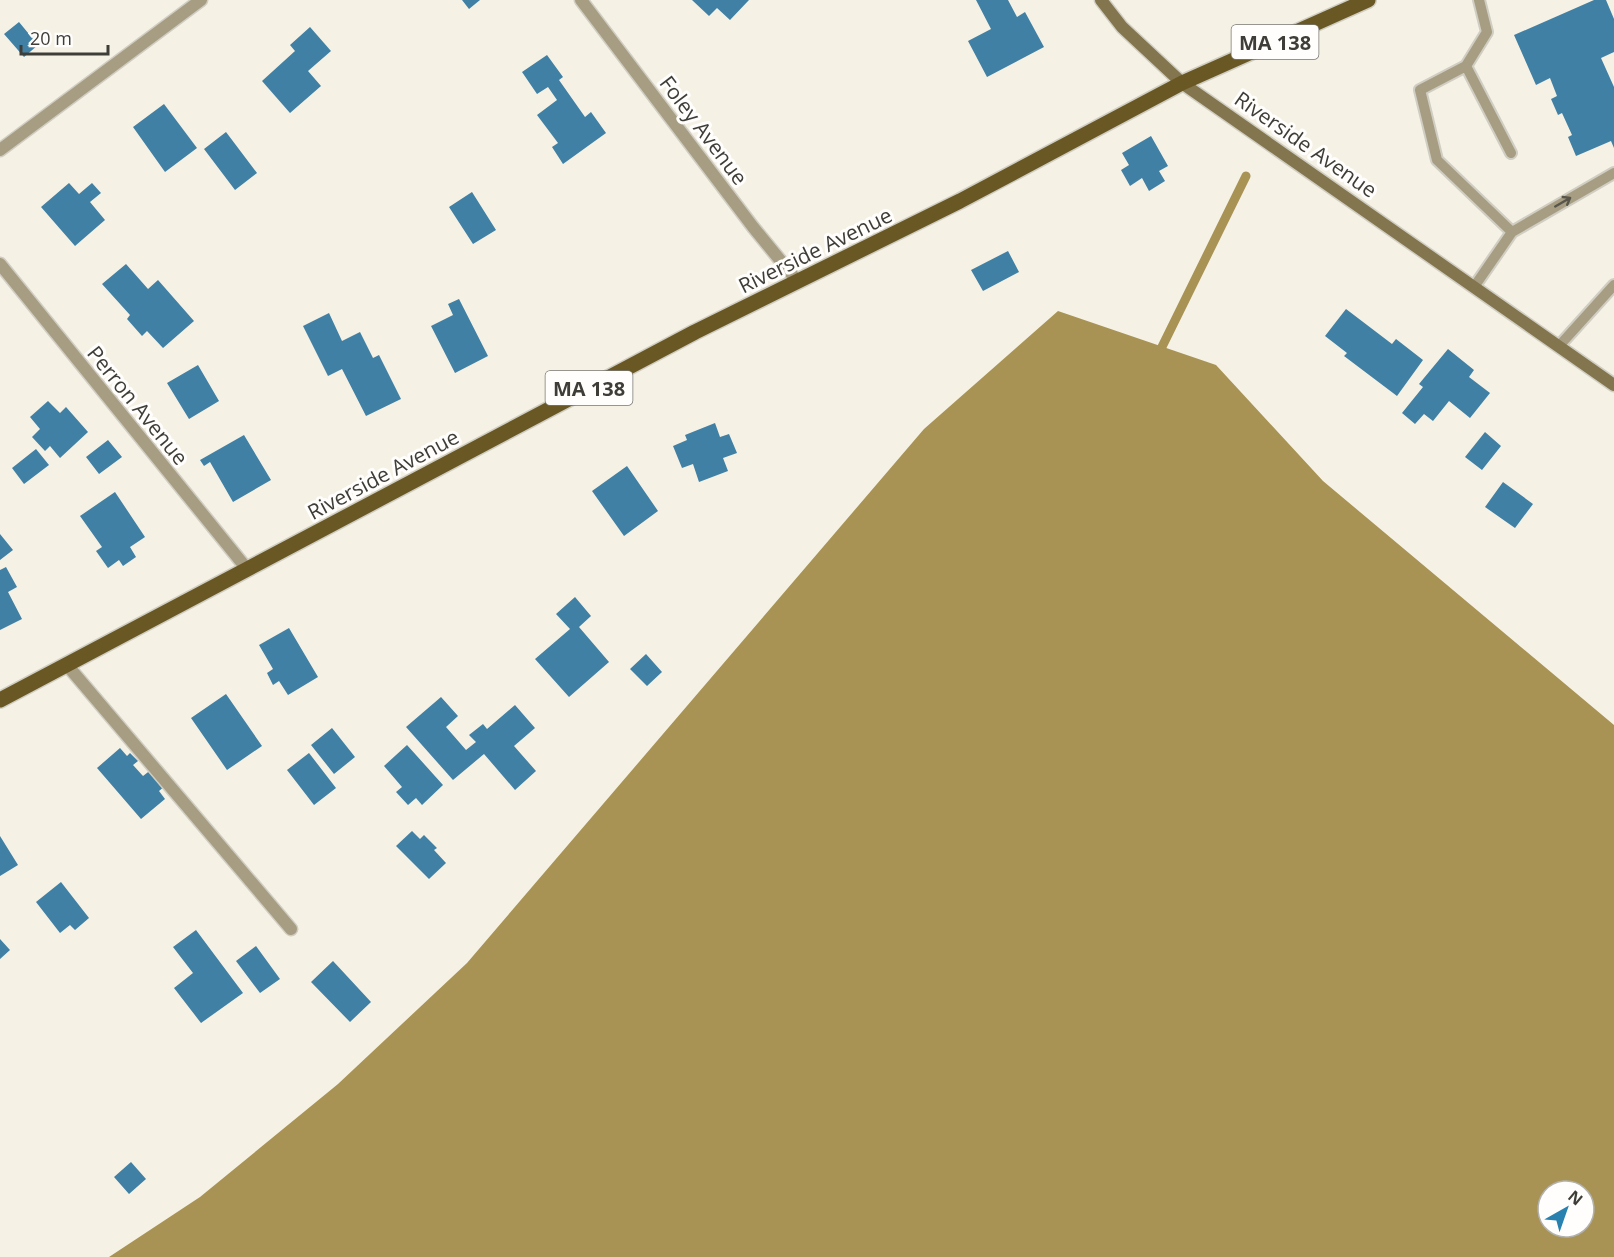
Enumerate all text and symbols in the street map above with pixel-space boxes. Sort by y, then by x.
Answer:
scale bar [21,18,108,56]
road number: MA 138 [1232,25,1318,59]
text: 20 m [30,26,72,50]
street label: Foley Avenue [654,70,754,190]
street label: Riverside Avenue [1229,84,1383,204]
one-way arrow [1554,196,1571,208]
street label: Riverside Avenue [734,201,896,299]
street label: Perron Avenue [81,340,195,470]
road number: MA 138 [546,371,632,405]
street label: Riverside Avenue [302,422,464,526]
north arrow [1536,1179,1596,1239]
text: N [1564,1185,1588,1210]

